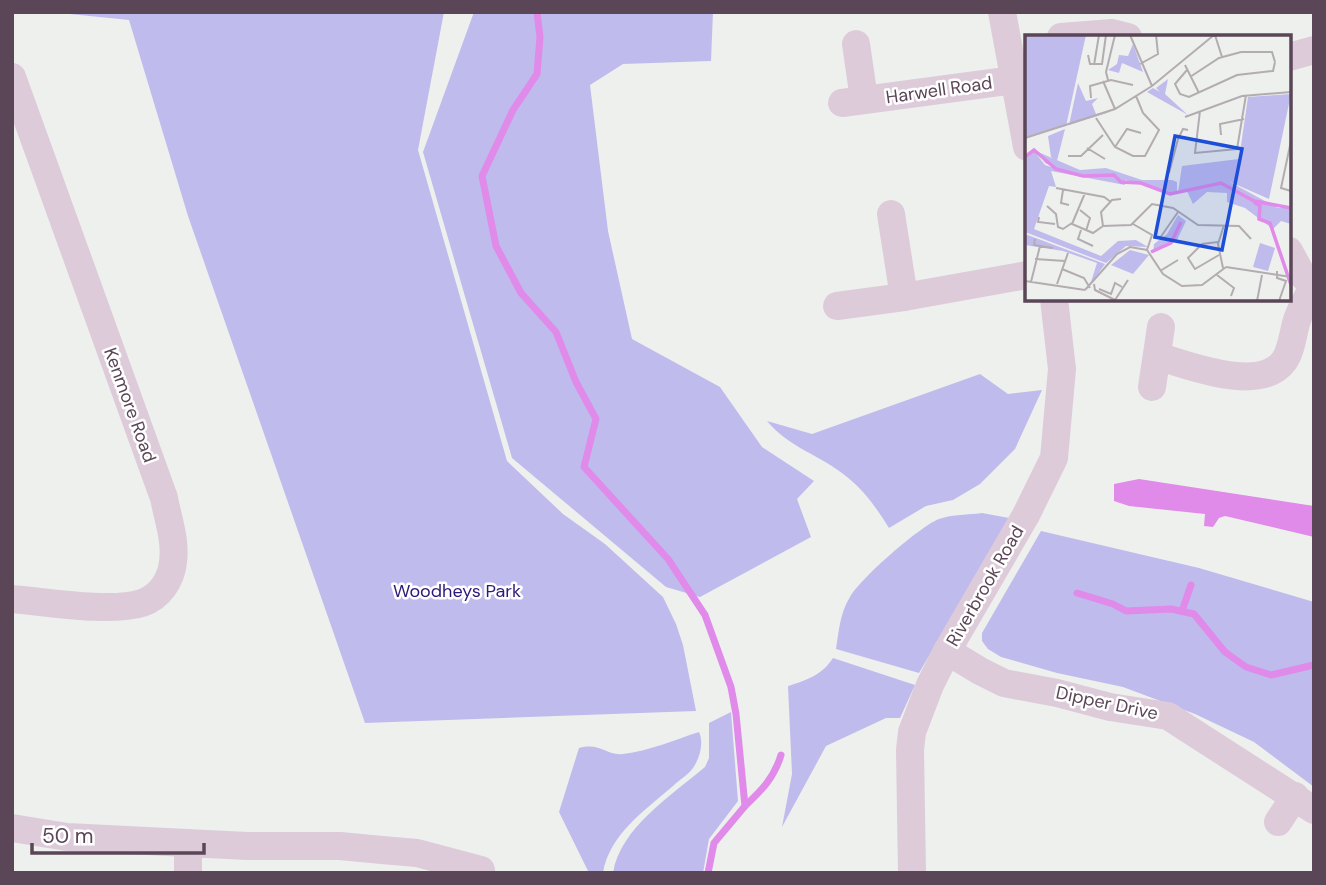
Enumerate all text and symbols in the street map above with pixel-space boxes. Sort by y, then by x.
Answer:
inset map [1025,35,1291,301]
street label: Harwell Road [884,71,994,109]
street label: Kenmore Road [98,344,162,466]
street label: Riverbrook Road [941,521,1029,651]
park label: Woodheys Park [393,579,521,603]
street label: Dipper Drive [1054,680,1160,726]
scale bar [32,812,203,856]
text: 50 m [42,822,93,850]

